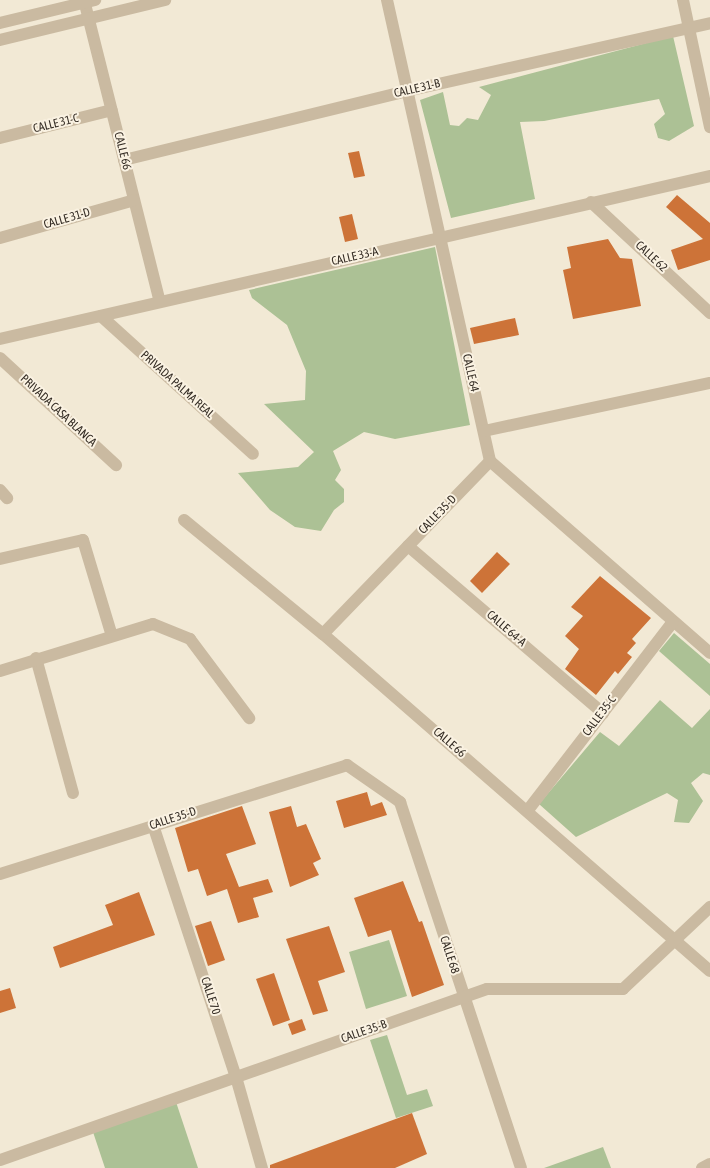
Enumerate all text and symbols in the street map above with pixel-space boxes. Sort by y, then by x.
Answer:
street label: CALLE 31-B [393,77,441,101]
street label: CALLE 31-C [32,111,80,137]
street label: CALLE 66 [110,131,134,171]
street label: CALLE 31-D [42,206,92,232]
street label: CALLE 62 [632,239,670,275]
street label: CALLE 33-A [330,245,380,269]
street label: PRIVADA PALMA REAL [137,348,217,422]
street label: CALLE 64 [459,353,481,393]
street label: PRIVADA CASA BLANCA [17,372,99,450]
street label: CALLE 35-D [416,493,460,537]
street label: CALLE 64-A [483,608,529,650]
street label: CALLE 35-C [580,693,620,739]
street label: CALLE 66 [430,725,468,761]
street label: CALLE 35-D [148,805,198,833]
street label: CALLE 68 [436,934,462,976]
street label: CALLE 70 [197,975,223,1017]
street label: CALLE 35-B [339,1017,389,1047]

